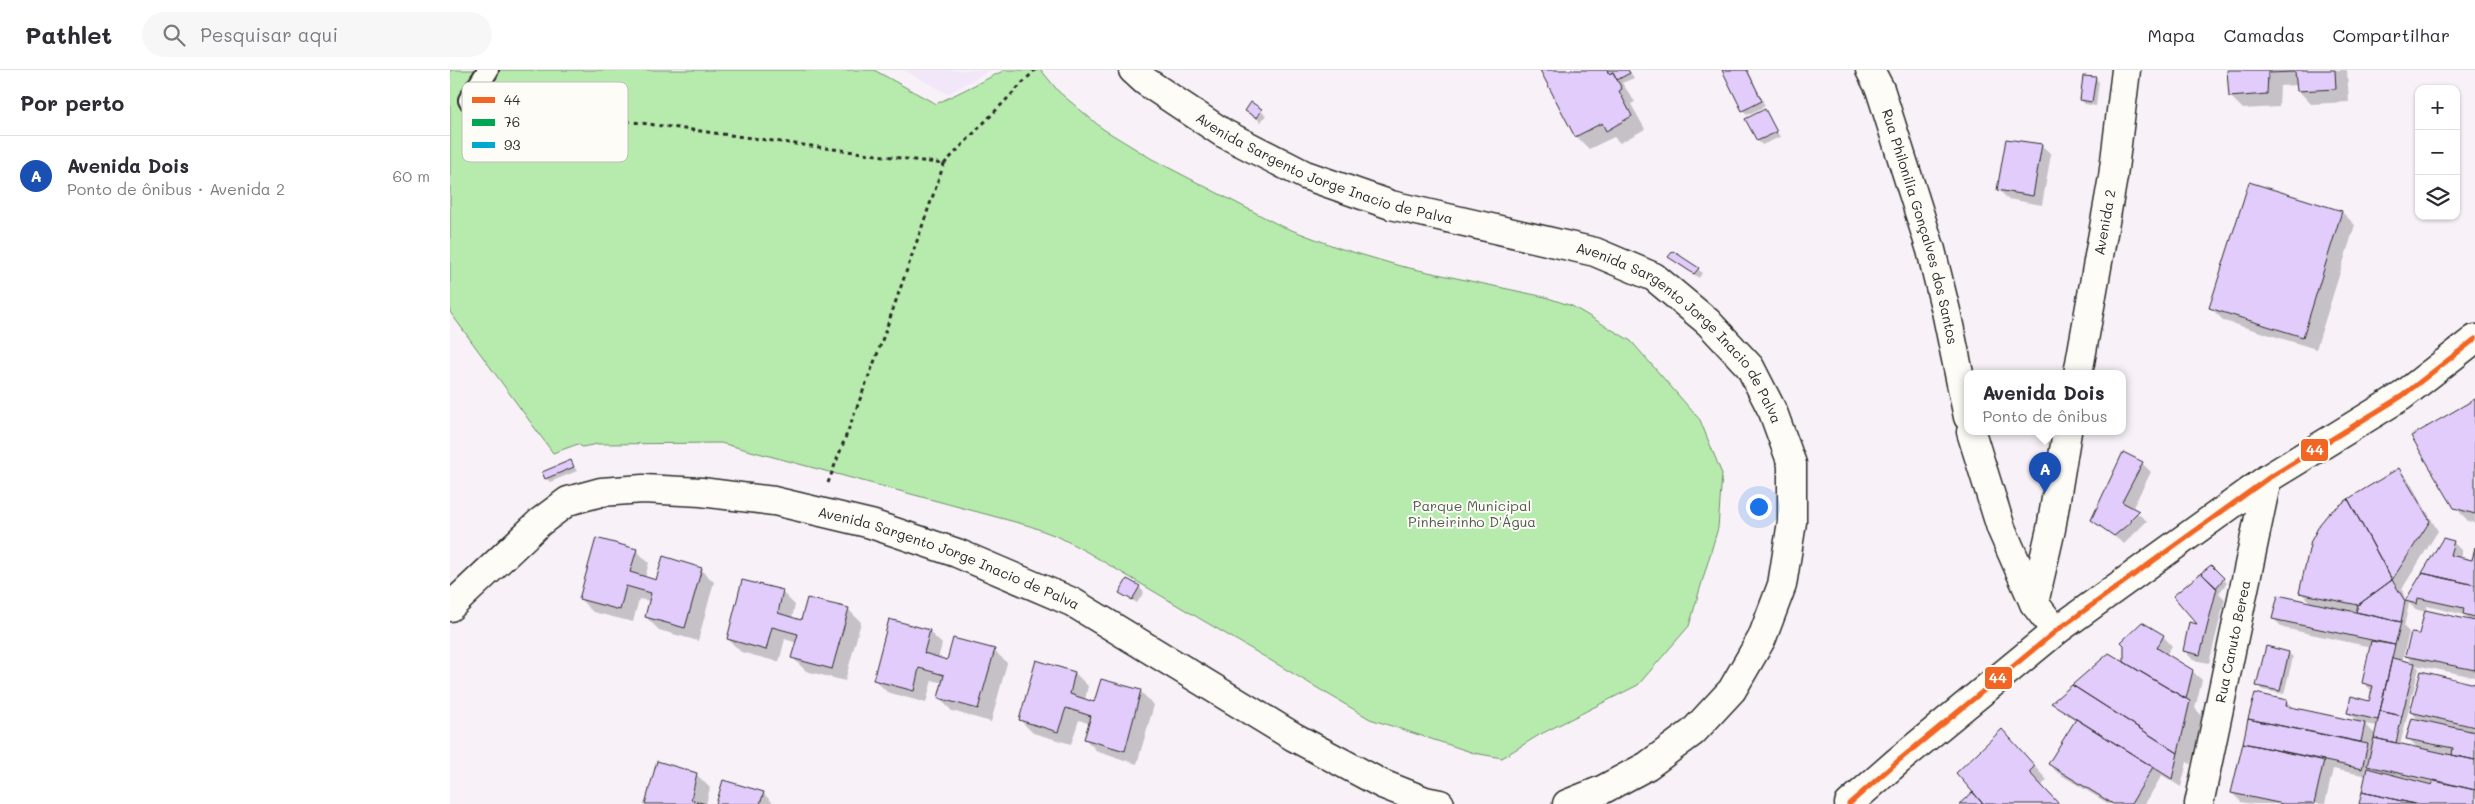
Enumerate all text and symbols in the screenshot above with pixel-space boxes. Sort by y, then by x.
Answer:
search box [142,12,492,57]
text: Pathlet [25,19,112,50]
icon: search [160,21,188,49]
text: Pesquisar aqui [200,22,338,47]
text: Mapa [2148,23,2195,47]
text: Camadas [2223,23,2304,47]
text: Compartilhar [2332,23,2450,47]
legend [462,82,628,162]
map controls [2415,85,2460,220]
button: + [2415,85,2460,130]
text: Por perto [20,89,124,116]
text: 44 [504,90,521,109]
street label: Rua Philonilia Gonçalves dos Santos [1878,106,1963,346]
street label: Avenida Sargento Jorge Inacio de Palva [1193,108,1455,228]
text: 76 [504,112,520,131]
button: − [2415,130,2460,175]
text: 93 [504,135,520,154]
text: Avenida Dois [67,153,189,178]
text: A [30,165,42,186]
text: 60 m [393,165,430,186]
button: layers [2415,175,2460,220]
text: Ponto de ônibus · Avenida 2 [67,178,285,199]
street label: Avenida 2 [2089,188,2120,257]
street label: Avenida Sargento Jorge Inacio de Palva [1574,238,1786,426]
popup [1964,370,2126,435]
text: Avenida Dois [1983,380,2105,405]
text: Ponto de ônibus [1983,405,2107,426]
line badge: 44 [2300,438,2329,462]
text: 44 [2306,440,2324,459]
pin: A [2029,452,2061,493]
your location [1746,494,1772,520]
park label: Parque Municipal Pinheirinho D'Água [1408,496,1536,531]
street label: Avenida Sargento Jorge Inacio de Palva [816,502,1083,613]
street label: Rua Canuto Berea [2210,578,2255,704]
line badge: 44 [1984,666,2013,690]
text: 44 [1989,668,2007,687]

